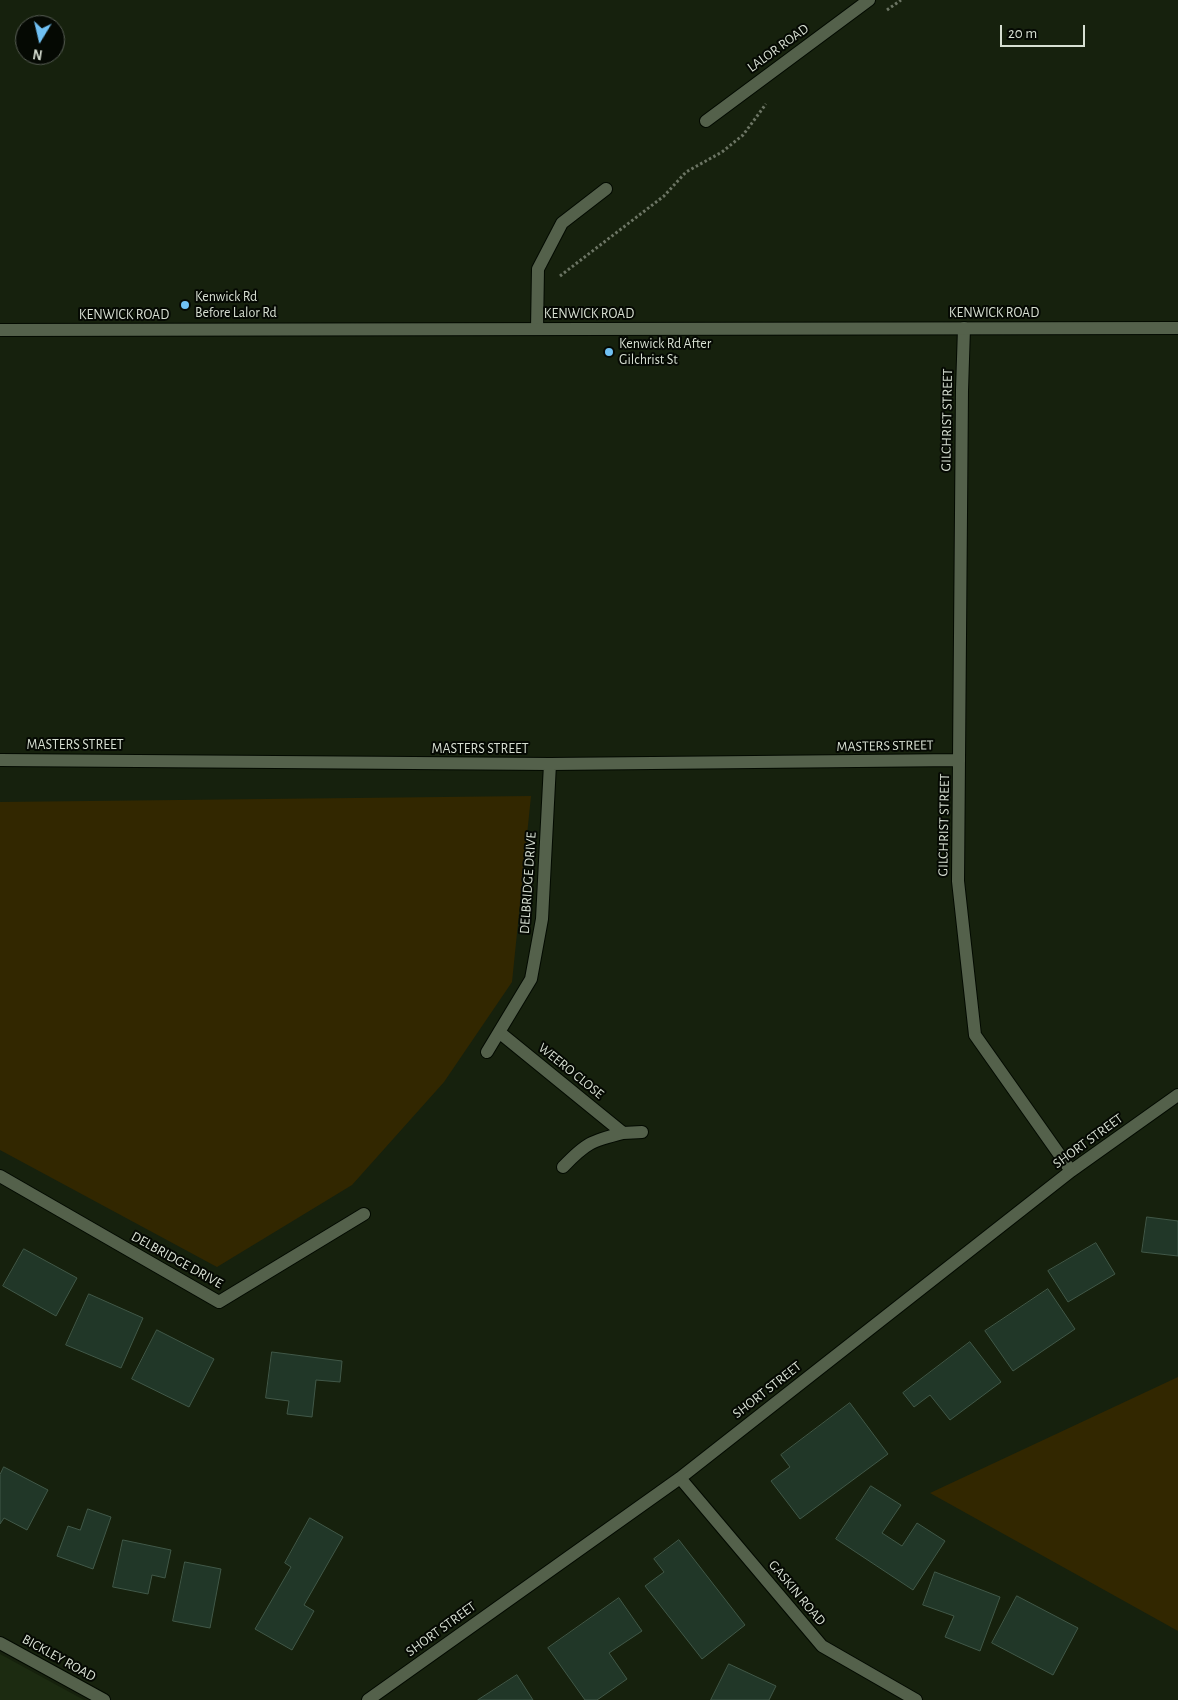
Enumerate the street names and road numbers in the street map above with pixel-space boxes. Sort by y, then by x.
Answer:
street label: LALOR ROAD [744,20,812,76]
street label: KENWICK ROAD [949,305,1039,321]
street label: KENWICK ROAD [544,306,634,322]
street label: KENWICK ROAD [79,307,169,323]
street label: GILCHRIST STREET [938,368,956,472]
street label: MASTERS STREET [26,737,124,753]
street label: MASTERS STREET [836,737,934,755]
street label: MASTERS STREET [431,741,529,757]
street label: GILCHRIST STREET [935,773,953,877]
street label: DELBRIDGE DRIVE [516,831,540,935]
street label: WEERO CLOSE [535,1039,607,1103]
street label: SHORT STREET [1050,1110,1126,1172]
street label: DELBRIDGE DRIVE [128,1228,226,1292]
street label: SHORT STREET [729,1358,805,1422]
street label: GASKIN ROAD [765,1557,829,1629]
street label: SHORT STREET [403,1598,479,1660]
street label: BICKLEY ROAD [19,1631,99,1685]

